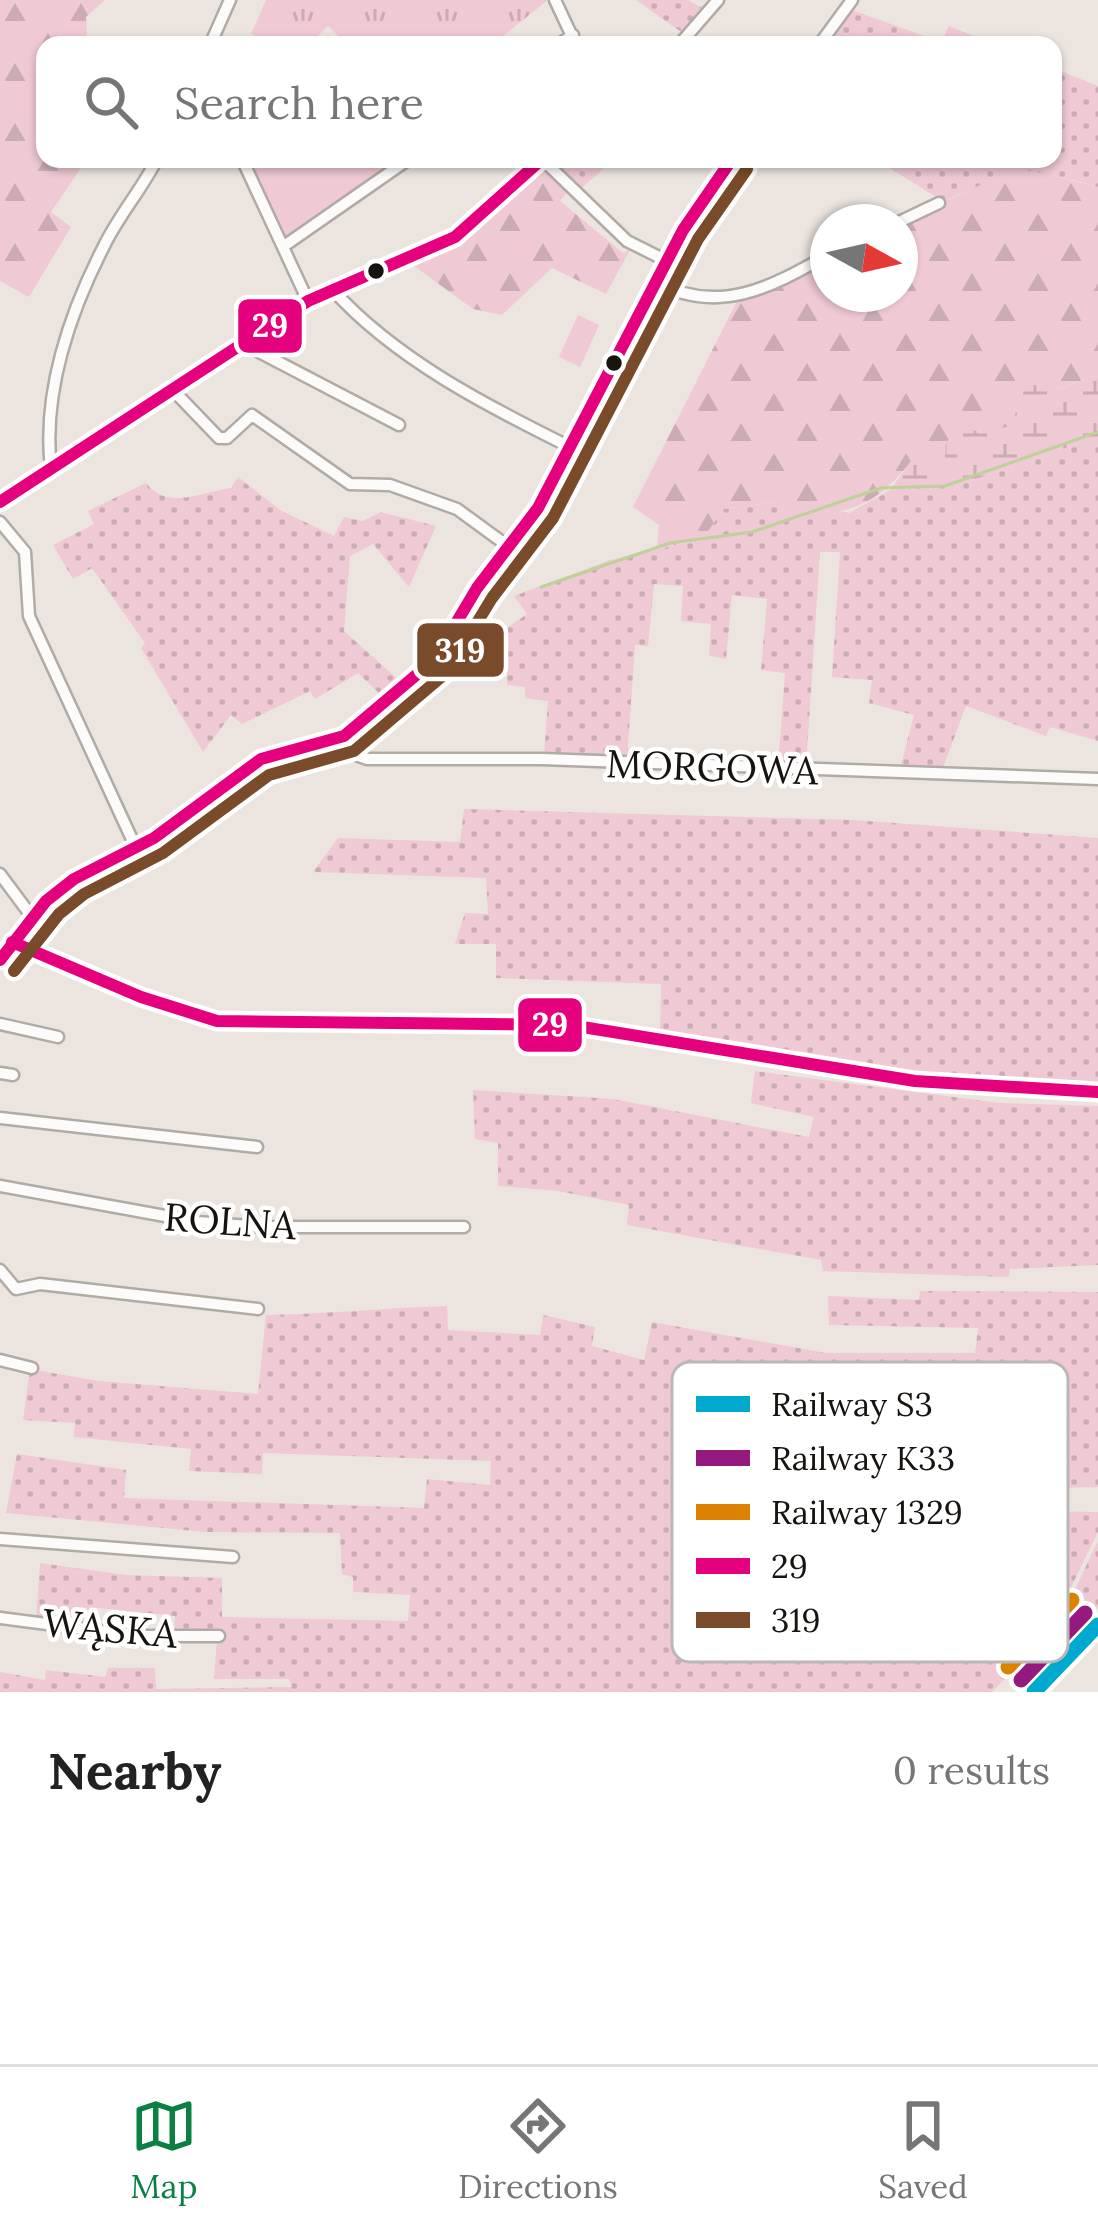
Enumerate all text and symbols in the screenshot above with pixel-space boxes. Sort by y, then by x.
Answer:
search box [36,36,1062,168]
icon: search [78,69,144,135]
text: Search here [174,74,424,131]
north arrow [810,204,918,312]
unlabelled marker [365,260,387,282]
line badge: 29 [236,297,304,355]
text: 29 [252,304,288,346]
unlabelled marker [603,352,625,374]
line badge: 319 [415,621,506,679]
text: 319 [435,629,485,671]
street label: MORGOWA [605,738,819,796]
line badge: 29 [516,996,584,1054]
text: 29 [532,1003,568,1045]
street label: ROLNA [163,1191,298,1251]
legend [672,1362,1068,1662]
text: Railway S3 [771,1383,933,1425]
text: Railway K33 [771,1437,955,1479]
text: Railway 1329 [771,1491,963,1533]
text: 29 [771,1545,808,1587]
street label: WĄSKA [41,1597,180,1659]
text: 319 [771,1599,820,1641]
text: Nearby [48,1738,221,1803]
text: 0 results [893,1745,1050,1795]
tab: Map [130,2093,197,2207]
tab: Directions [458,2093,618,2207]
tab: Saved [878,2093,968,2207]

